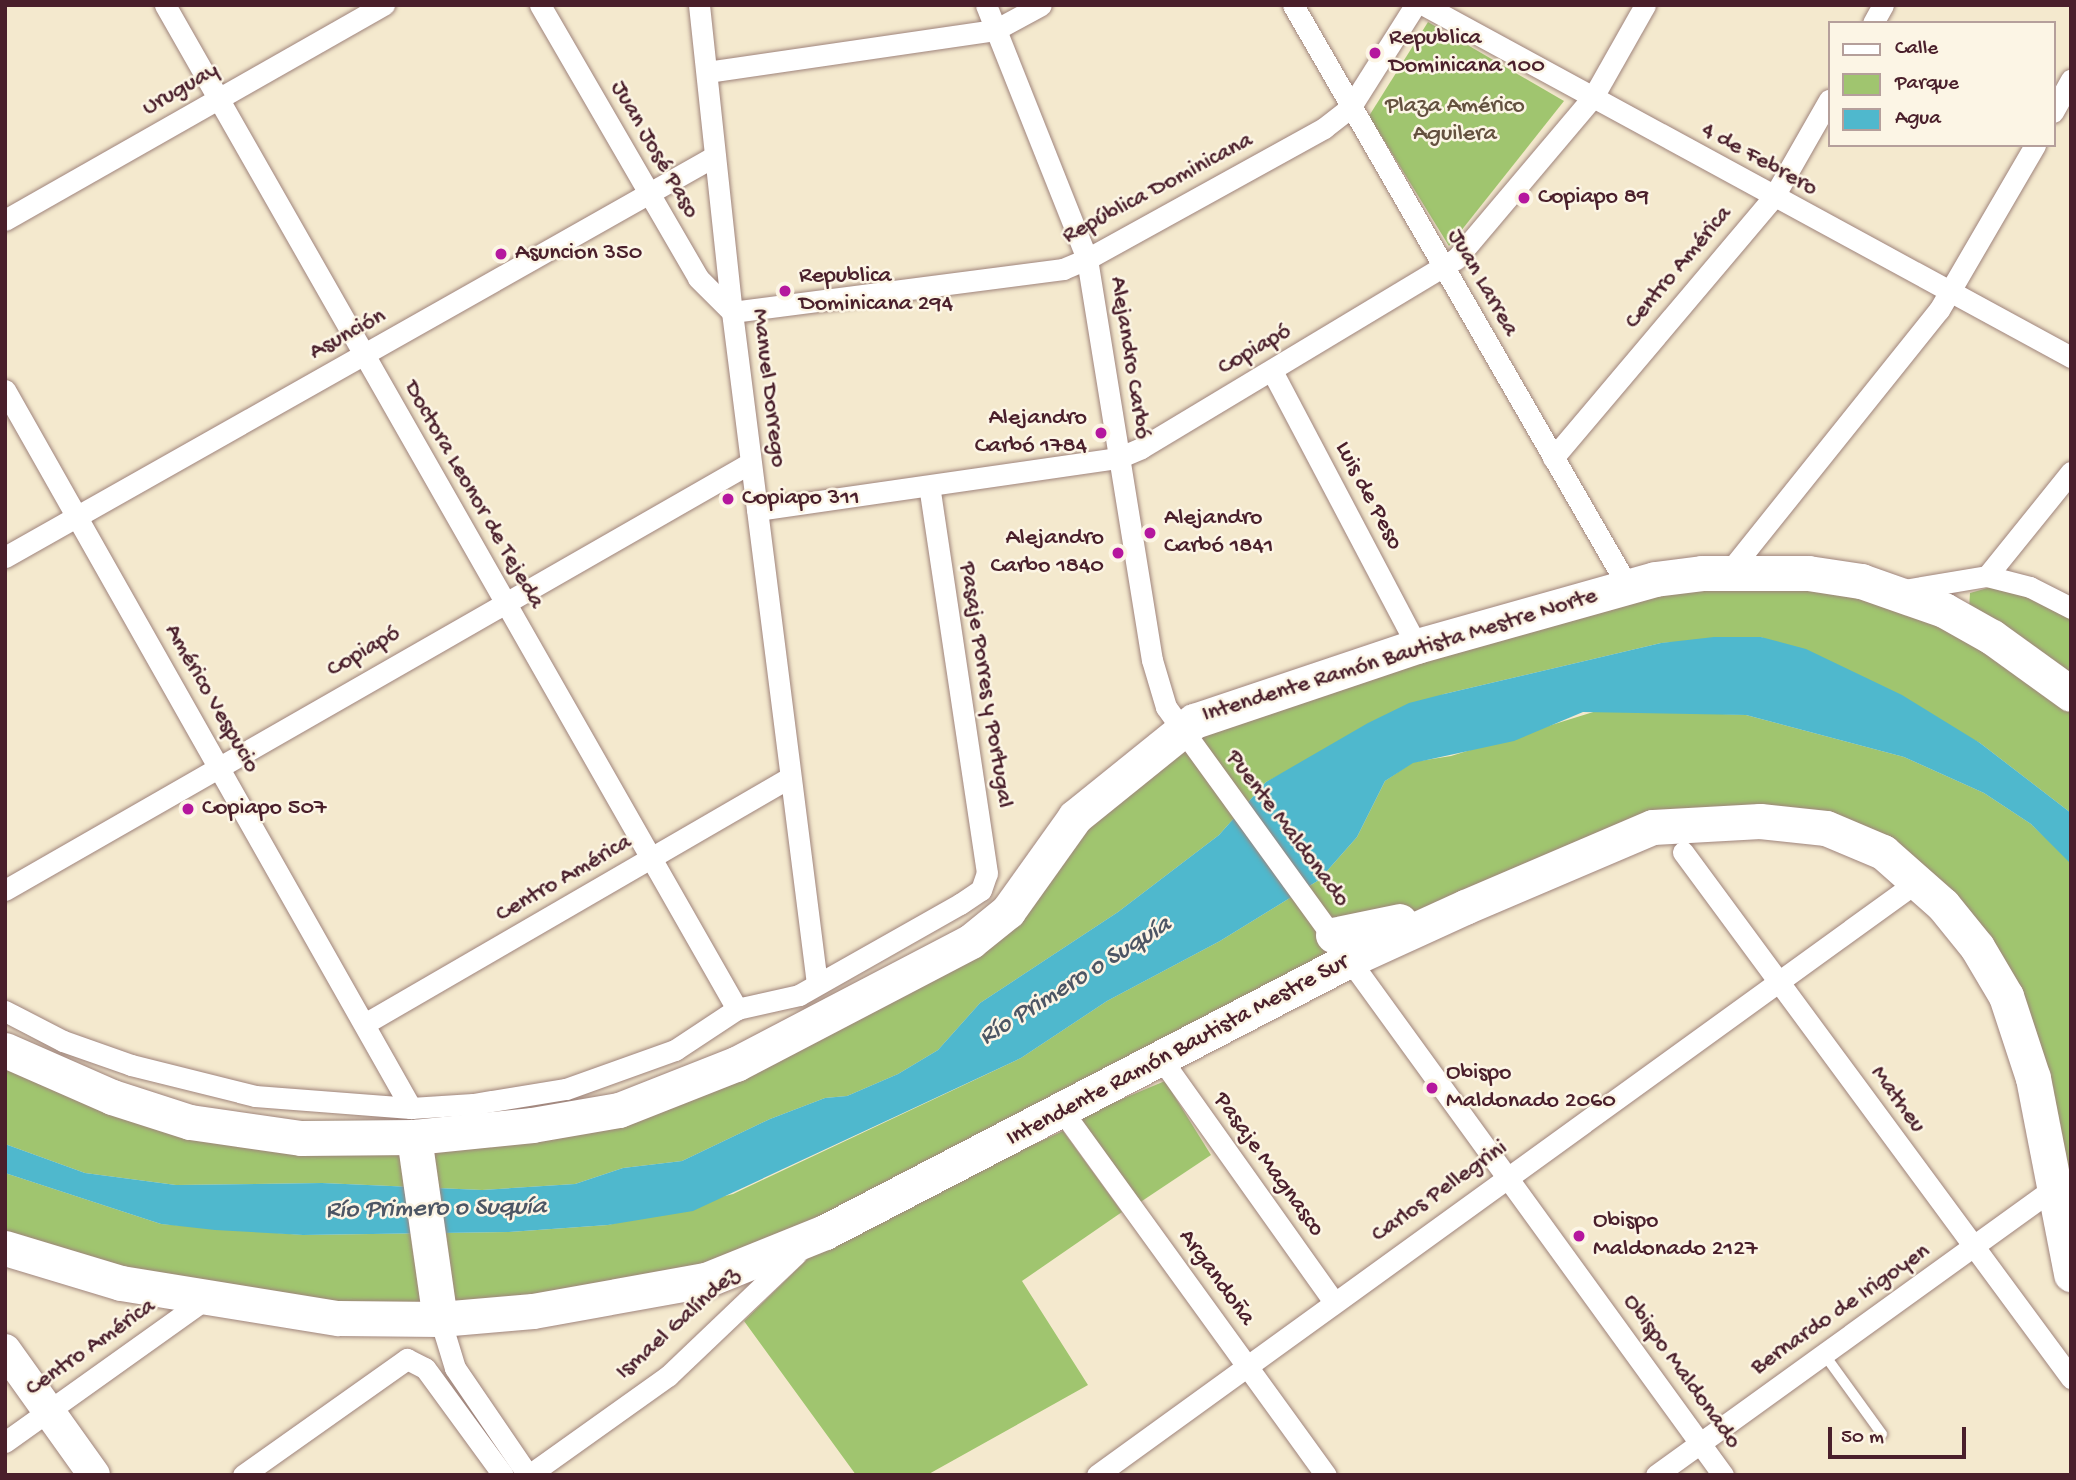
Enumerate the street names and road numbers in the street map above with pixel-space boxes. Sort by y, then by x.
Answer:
street label: Uruguay [138,57,224,123]
street label: Juan José Paso [603,76,705,224]
street label: 4 de Febrero [1696,116,1822,204]
street label: República Dominicana [1058,127,1258,251]
street label: Centro América [1619,201,1739,335]
street label: Juan Larrea [1440,224,1524,342]
street label: Alejandro Carbó [1102,275,1156,441]
street label: Asunción [305,302,391,368]
street label: Manuel Dorrego [744,307,792,469]
street label: Copiapó [1213,318,1297,382]
street label: Doctora Leonor de Tejeda [396,376,550,614]
street label: Luis de Peso [1327,437,1409,555]
street label: Pasaje Porres y Portugal [951,560,1019,810]
street label: Intendente Ramón Bautista Mestre Norte [1199,582,1601,730]
street label: Américo Vespucio [157,619,265,779]
street label: Copiapó [322,620,406,684]
street label: Puente Maldonado [1219,745,1355,913]
street label: Centro América [491,829,637,929]
street label: Intendente Ramón Bautista Mestre Sur [1002,948,1354,1154]
street label: Matheu [1863,1061,1931,1139]
street label: Pasaje Magnasco [1206,1087,1330,1243]
street label: Carlos Pellegrini [1366,1134,1514,1250]
street label: Argandoña [1171,1224,1261,1332]
street label: Bernardo de Irigoyen [1746,1237,1936,1383]
street label: Ismael Galíndez [611,1261,745,1387]
street label: Obispo Maldonado [1615,1289,1747,1455]
street label: Centro América [20,1293,162,1403]

